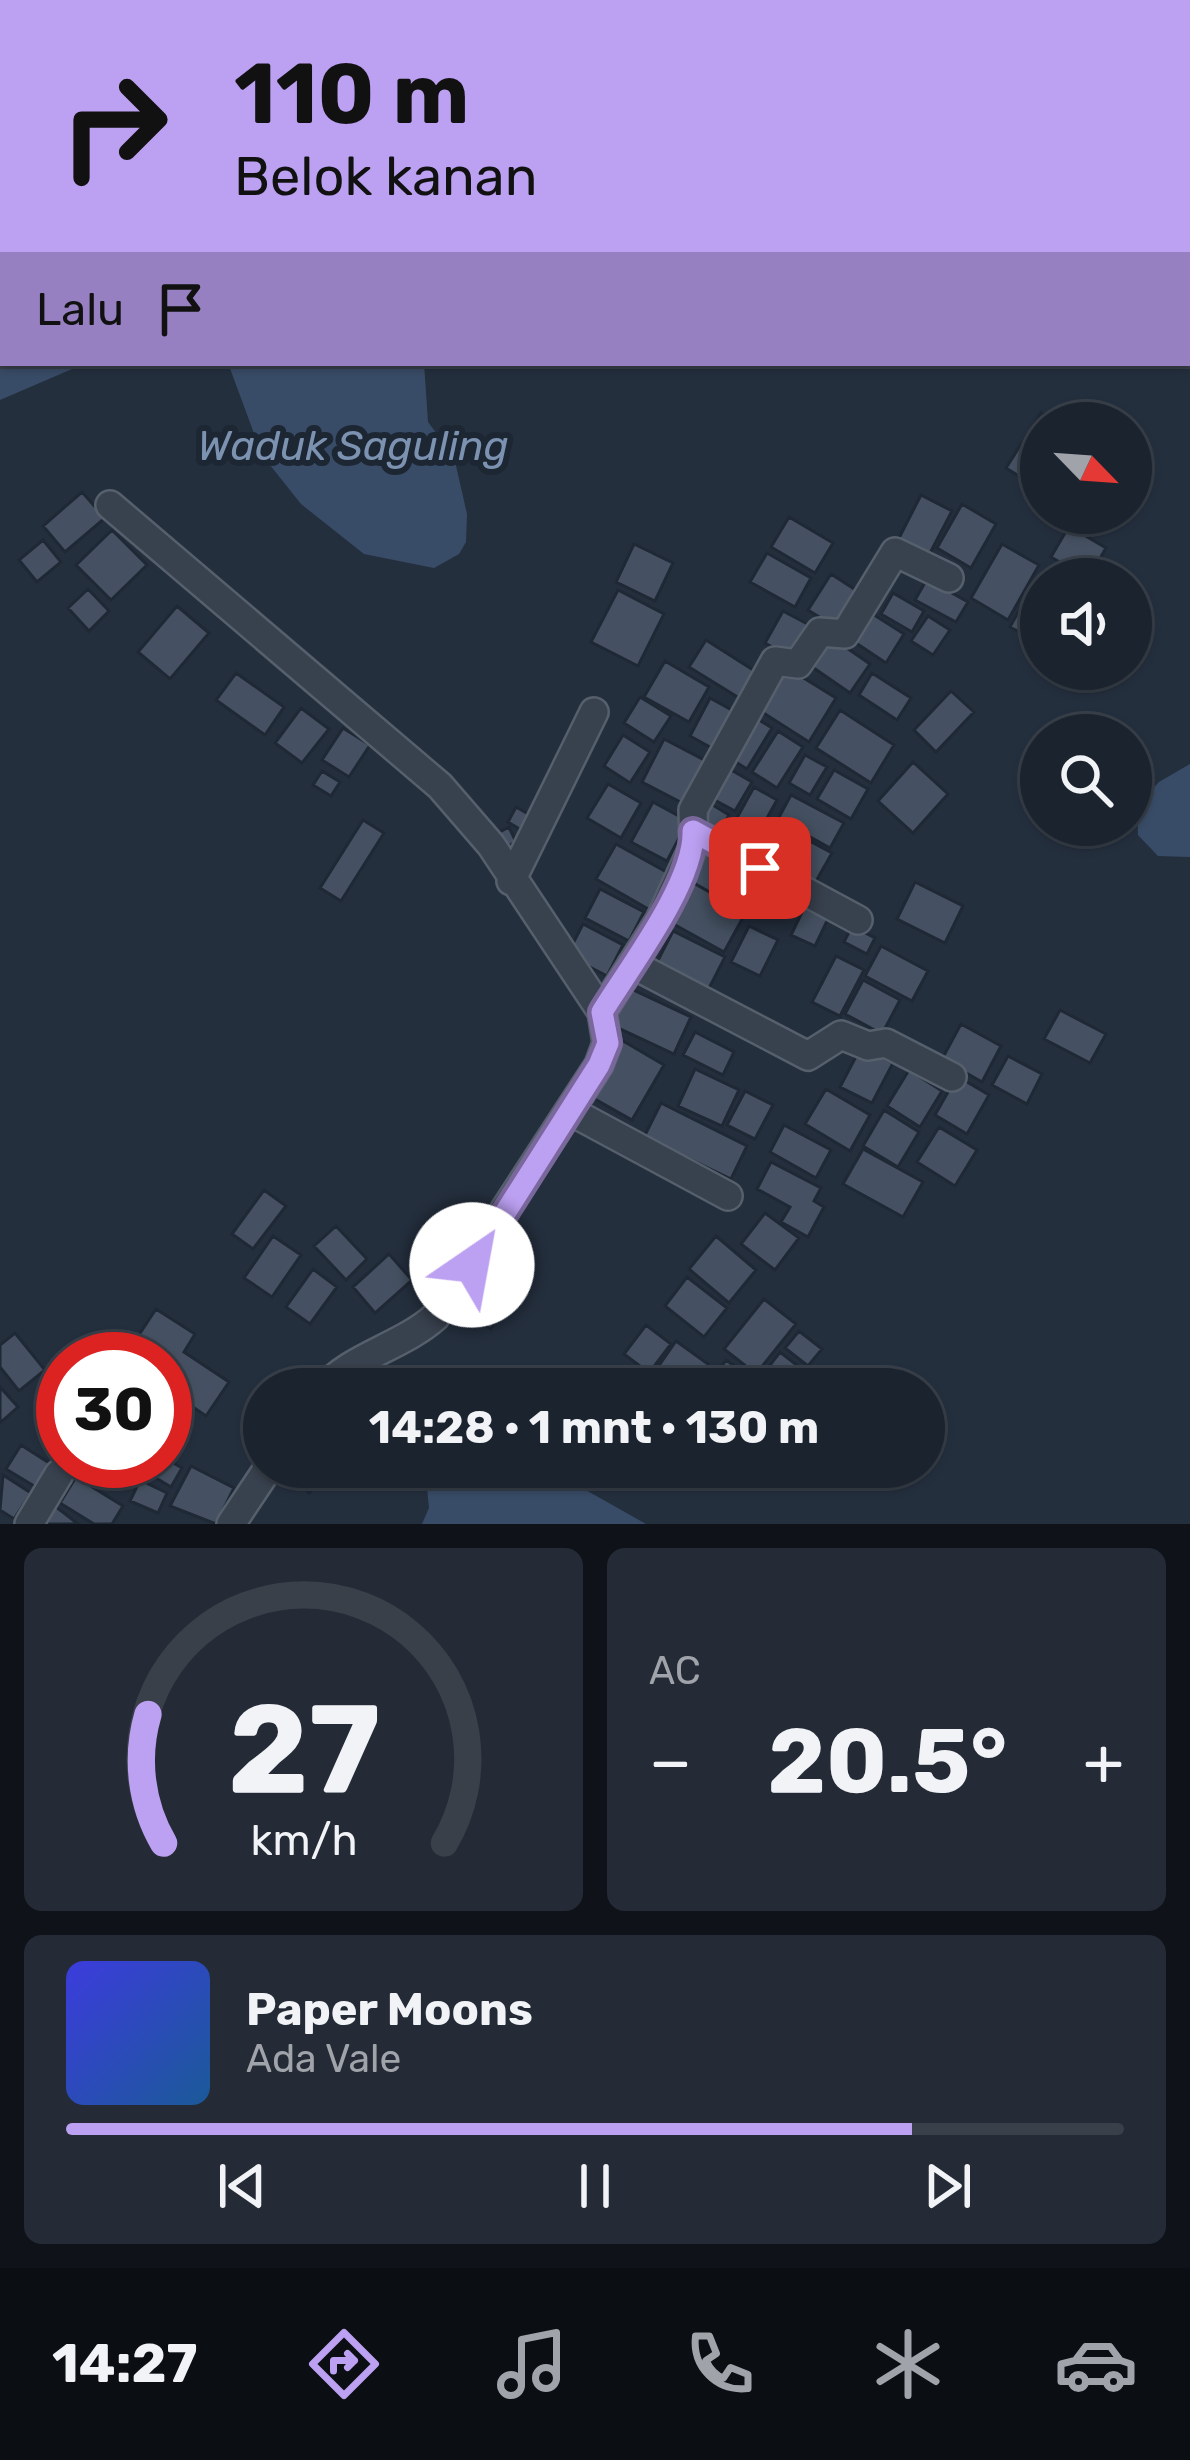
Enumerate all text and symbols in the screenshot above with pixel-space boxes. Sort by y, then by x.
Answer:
text: 110 m [234,44,469,144]
icon: right [36,48,192,204]
text: Belok kanan [234,145,537,209]
icon: arrive [148,276,214,342]
text: Lalu [36,283,124,336]
north arrow [1020,402,1152,534]
map controls [1020,402,1152,846]
water label: Waduk Saguling [197,421,509,471]
button: sound [1020,558,1152,690]
button: search [1020,714,1152,846]
pin [709,817,811,919]
icon: arrive [727,835,793,901]
position arrow [409,1202,535,1328]
speed limit sign: 30 [36,1332,192,1488]
text: 14:28 · 1 mnt · 130 m [369,1401,819,1454]
text: AC [649,1648,701,1694]
text: 27 [227,1675,380,1823]
text: 20.5° [768,1708,1007,1815]
text: − [649,1722,692,1801]
text: + [1083,1722,1124,1801]
text: km/h [250,1814,357,1865]
text: Paper Moons [246,1983,533,2036]
text: Ada Vale [246,2036,401,2082]
icon: previous [209,2153,275,2219]
icon: pause [562,2153,628,2219]
icon: next [915,2153,981,2219]
icon: directions [302,2322,386,2406]
icon: music [490,2322,574,2406]
icon: phone [678,2322,762,2406]
icon: climate [866,2322,950,2406]
icon: car [1054,2322,1138,2406]
text: 14:27 [52,2332,198,2396]

